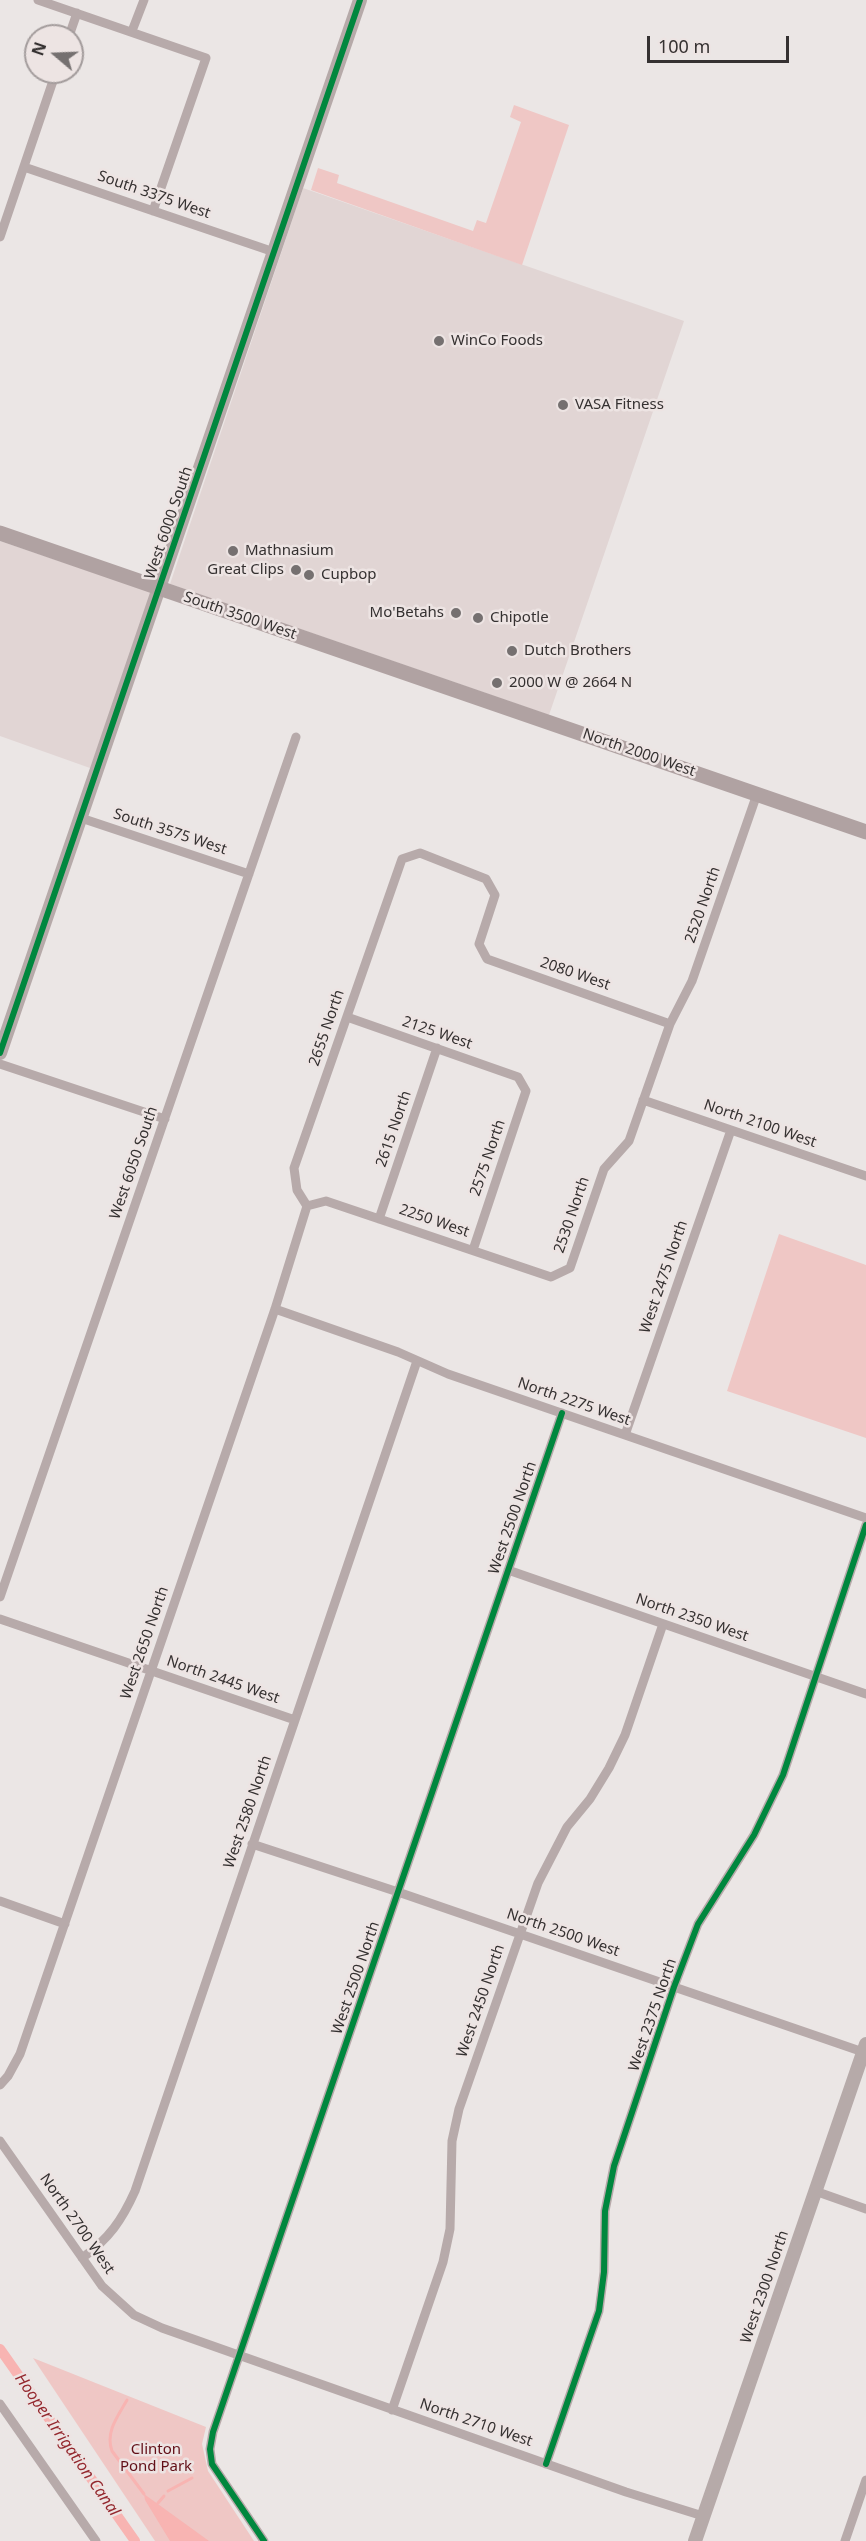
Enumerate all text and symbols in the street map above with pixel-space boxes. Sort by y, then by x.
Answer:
north arrow [24,24,84,84]
scale bar [650,24,792,62]
text: 100 m [658,34,710,58]
text: N [26,39,51,59]
street label: South 3375 West [95,167,213,223]
place label: WinCo Foods [451,332,543,350]
marker: WinCo Foods [432,334,446,348]
place label: VASA Fitness [575,396,664,414]
marker: VASA Fitness [556,398,570,412]
street label: West 6000 South [141,464,197,582]
place label: Mathnasium [245,542,334,560]
marker: Mathnasium [226,544,240,558]
place label: Great Clips [207,561,284,579]
marker: Great Clips [289,563,303,577]
place label: Cupbop [321,566,376,584]
marker: Cupbop [302,568,316,582]
street label: South 3500 West [181,588,299,644]
place label: Mo'Betahs [370,604,444,622]
marker: Mo'Betahs [449,606,463,620]
place label: Chipotle [490,609,549,627]
marker: Chipotle [471,611,485,625]
place label: Dutch Brothers [524,642,631,660]
marker: Dutch Brothers [505,644,519,658]
place label: 2000 W @ 2664 N [509,674,632,692]
marker: 2000 W @ 2664 N [490,676,504,690]
street label: North 2000 West [580,725,698,781]
street label: South 3575 West [111,805,229,859]
street label: 2520 North [682,864,724,946]
street label: 2080 West [538,954,612,994]
street label: 2655 North [306,987,348,1069]
street label: 2125 West [400,1013,474,1053]
street label: 2615 North [373,1088,415,1170]
street label: North 2100 West [701,1096,819,1152]
street label: West 6050 South [106,1104,162,1222]
street label: 2575 North [467,1117,509,1199]
street label: 2530 North [551,1174,593,1256]
street label: 2250 West [397,1201,471,1241]
street label: West 2475 North [636,1218,692,1336]
street label: North 2275 West [515,1374,633,1430]
street label: West 2500 North [485,1459,541,1577]
street label: West 2650 North [117,1584,173,1702]
street label: North 2350 West [633,1590,751,1646]
street label: North 2445 West [164,1652,282,1708]
street label: West 2580 North [220,1753,276,1871]
street label: North 2500 West [504,1905,622,1961]
street label: West 2500 North [328,1919,384,2037]
street label: West 2450 North [453,1942,509,2060]
street label: West 2375 North [625,1956,681,2074]
street label: North 2700 West [36,2170,118,2278]
street label: West 2300 North [737,2228,793,2346]
water label: Hooper Irrigation Canal [10,2370,124,2520]
street label: North 2710 West [417,2395,535,2451]
park label: Clinton Pond Park [120,2441,192,2476]

